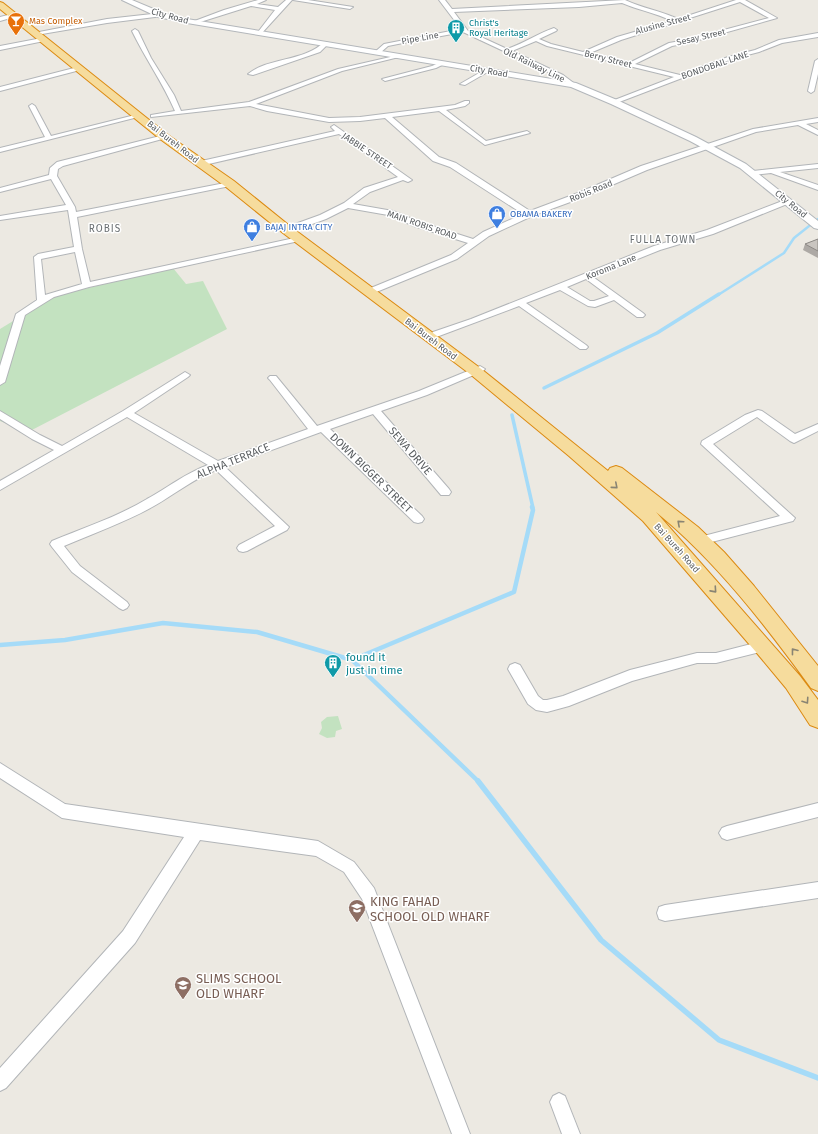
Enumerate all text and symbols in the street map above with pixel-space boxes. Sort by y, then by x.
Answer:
street label: City Road [150,6,190,26]
bar icon: Mas Complex [6,11,26,36]
street label: Alusine Street [634,12,692,36]
place label: Mas Complex [29,16,83,26]
building icon: Christ's Royal Heritage [446,18,466,43]
place label: Christ's Royal Heritage [469,18,528,38]
street label: Sesay Street [676,26,727,47]
street label: Pipe Line [401,30,439,46]
street label: Old Railway Line [502,46,566,84]
street label: Berry Street [583,48,633,70]
street label: BONDOBAIL LANE [680,49,750,81]
street label: City Road [469,63,509,79]
street label: Bai Bureh Road [145,119,201,165]
street label: JABBIE STREET [340,131,394,171]
street label: Robis Road [568,178,614,204]
street label: City Road [773,188,809,220]
shop icon: OBAMA BAKERY [487,204,507,229]
street label: MAIN ROBIS ROAD [386,208,458,242]
place label: OBAMA BAKERY [510,209,572,219]
shop icon: BAJAJ INTRA CITY [242,217,262,242]
place label: BAJAJ INTRA CITY [265,222,332,232]
district label: ROBIS [89,223,121,235]
district label: FULLA TOWN [630,234,696,246]
street label: Koroma Lane [584,252,638,282]
street label: Bai Bureh Road [403,316,459,362]
street label: SEWA DRIVE [386,424,434,478]
street label: DOWN BIGGER STREET [327,430,415,516]
street label: ALPHA TERRACE [194,440,272,482]
one-way arrow [610,482,617,489]
one-way arrow [677,520,685,527]
street label: Bai Bureh Road [652,521,702,575]
one-way arrow [709,585,717,593]
one-way arrow [792,648,799,655]
place label: found it just in time [345,651,402,677]
building icon: found it just in time [323,653,343,678]
one-way arrow [801,696,808,703]
place label: KING FAHAD SCHOOL OLD WHARF [370,894,490,924]
school or university icon: KING FAHAD SCHOOL OLD WHARF [347,898,367,923]
place label: SLIMS SCHOOL OLD WHARF [196,971,282,1001]
school or university icon: SLIMS SCHOOL OLD WHARF [173,975,193,1000]

